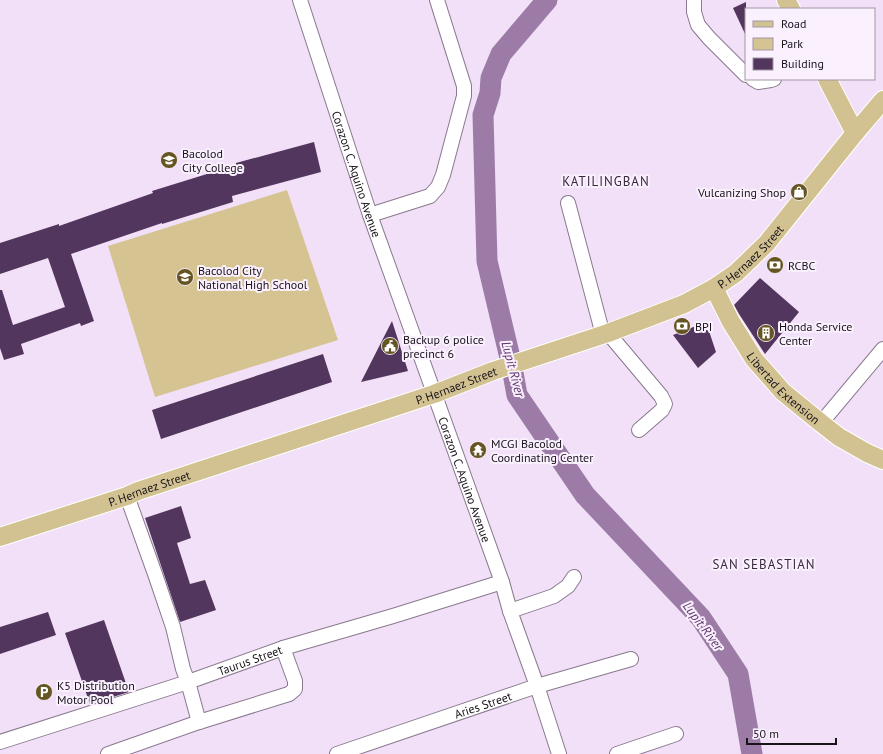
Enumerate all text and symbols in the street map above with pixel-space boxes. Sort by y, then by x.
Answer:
legend [745,8,875,80]
text: Road [781,16,806,31]
text: Park [781,36,803,51]
text: Building [781,56,824,71]
street label: Corazon C. Aquino Avenue [329,109,385,239]
place label: Bacolod City College [182,146,243,175]
school or university icon: Bacolod City College [159,150,179,170]
district label: KATILINGBAN [562,173,650,190]
shop icon: Vulcanizing Shop [789,182,809,202]
place label: Vulcanizing Shop [697,185,786,200]
street label: P. Hernaez Street [714,222,786,291]
bank icon: RCBC [765,255,785,275]
place label: RCBC [788,258,815,273]
place label: Bacolod City National High School [198,263,308,292]
school or university icon: Bacolod City National High School [175,267,195,287]
bank icon: BPI [672,316,692,336]
place label: BPI [695,319,712,334]
place label: Honda Service Center [779,319,852,348]
building icon: Honda Service Center [756,323,776,343]
place label: Backup 6 police precinct 6 [403,332,484,361]
public building icon: Backup 6 police precinct 6 [380,336,400,356]
water label: Lupit River [497,339,529,399]
street label: Libertad Extension [744,349,823,427]
street label: P. Hernaez Street [414,363,499,407]
street label: Corazon C. Aquino Avenue [436,415,494,544]
place label: MCGI Bacolod Coordinating Center [491,436,593,465]
temple icon: MCGI Bacolod Coordinating Center [468,440,488,460]
street label: P. Hernaez Street [106,467,192,509]
district label: SAN SEBASTIAN [712,556,816,573]
water label: Lupit River [679,598,727,654]
street label: Taurus Street [216,641,284,678]
place label: K5 Distribution Motor Pool [57,678,135,707]
parking icon: K5 Distribution Motor Pool [34,682,54,702]
street label: Aries Street [452,688,513,721]
scale bar [747,720,836,746]
text: 50 m [753,726,779,741]

